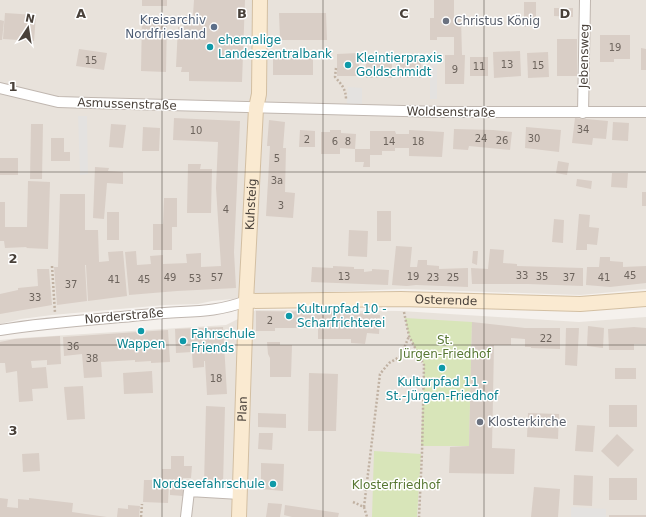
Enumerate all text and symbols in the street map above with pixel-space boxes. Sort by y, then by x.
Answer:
text: A [76,6,86,21]
text: B [237,6,247,21]
text: C [399,6,409,21]
text: D [560,6,571,21]
north arrow [8,8,48,48]
text: N [24,11,36,26]
place label: Kreisarchiv Nordfriesland [125,13,206,41]
place label: Christus König [454,14,540,28]
marker: Christus König [441,16,451,26]
marker: Kreisarchiv Nordfriesland [209,22,219,32]
street label: Jebensweg [576,24,592,89]
place label: ehemalige Landeszentralbank [218,33,332,61]
marker: ehemalige Landeszentralbank [205,42,215,52]
house number: 19 [609,42,621,53]
place label: Kleintierpraxis Goldschmidt [356,51,442,79]
house number: 15 [85,55,97,66]
house number: 13 [501,59,513,70]
marker: Kleintierpraxis Goldschmidt [343,60,353,70]
house number: 15 [532,60,544,71]
house number: 11 [473,61,485,72]
house number: 9 [452,64,458,75]
text: 1 [8,79,18,94]
street label: Asmussenstraße [77,95,177,113]
street label: Woldsenstraße [406,104,496,120]
house number: 34 [577,124,589,135]
house number: 10 [190,125,202,136]
house number: 24 [475,133,487,144]
house number: 30 [528,133,540,144]
house number: 2 [304,134,310,145]
house number: 26 [496,135,508,146]
house number: 6 [332,136,338,147]
house number: 8 [345,136,351,147]
house number: 14 [383,136,395,147]
house number: 18 [412,136,424,147]
house number: 5 [274,153,280,164]
house number: 3a [271,175,283,186]
street label: Kuhsteig [243,178,259,230]
house number: 3 [278,200,284,211]
house number: 4 [223,204,229,215]
text: 2 [8,251,18,266]
house number: 33 [516,270,528,281]
house number: 45 [624,270,636,281]
house number: 13 [338,271,350,282]
house number: 19 [407,271,419,282]
house number: 35 [536,271,548,282]
house number: 49 [164,272,176,283]
house number: 57 [211,272,223,283]
house number: 23 [427,272,439,283]
house number: 25 [447,272,459,283]
house number: 37 [563,272,575,283]
house number: 41 [598,272,610,283]
house number: 53 [189,273,201,284]
house number: 41 [108,274,120,285]
house number: 45 [138,274,150,285]
house number: 37 [65,279,77,290]
house number: 33 [29,292,41,303]
street label: Osterende [415,292,477,308]
place label: Kulturpfad 10 - Scharfrichterei [297,302,387,330]
street label: Norderstraße [84,306,164,326]
marker: Kulturpfad 10 - Scharfrichterei [284,311,294,321]
house number: 2 [267,315,273,326]
marker: Wappen [136,326,146,336]
place label: Fahrschule Friends [191,327,255,355]
park label: St. Jürgen-Friedhof [398,333,491,361]
house number: 22 [540,333,552,344]
marker: Fahrschule Friends [178,336,188,346]
place label: Wappen [117,337,165,351]
house number: 36 [67,341,79,352]
house number: 38 [86,353,98,364]
marker: Kulturpfad 11 - St.-Jürgen-Friedhof [437,363,447,373]
house number: 18 [210,373,222,384]
place label: Kulturpfad 11 - St.-Jürgen-Friedhof [386,375,499,403]
street label: Plan [235,396,250,422]
place label: Klosterkirche [488,415,566,429]
marker: Klosterkirche [475,417,485,427]
text: 3 [8,423,18,438]
place label: Nordseefahrschule [152,477,265,491]
park label: Klosterfriedhof [352,478,441,492]
marker: Nordseefahrschule [268,479,278,489]

